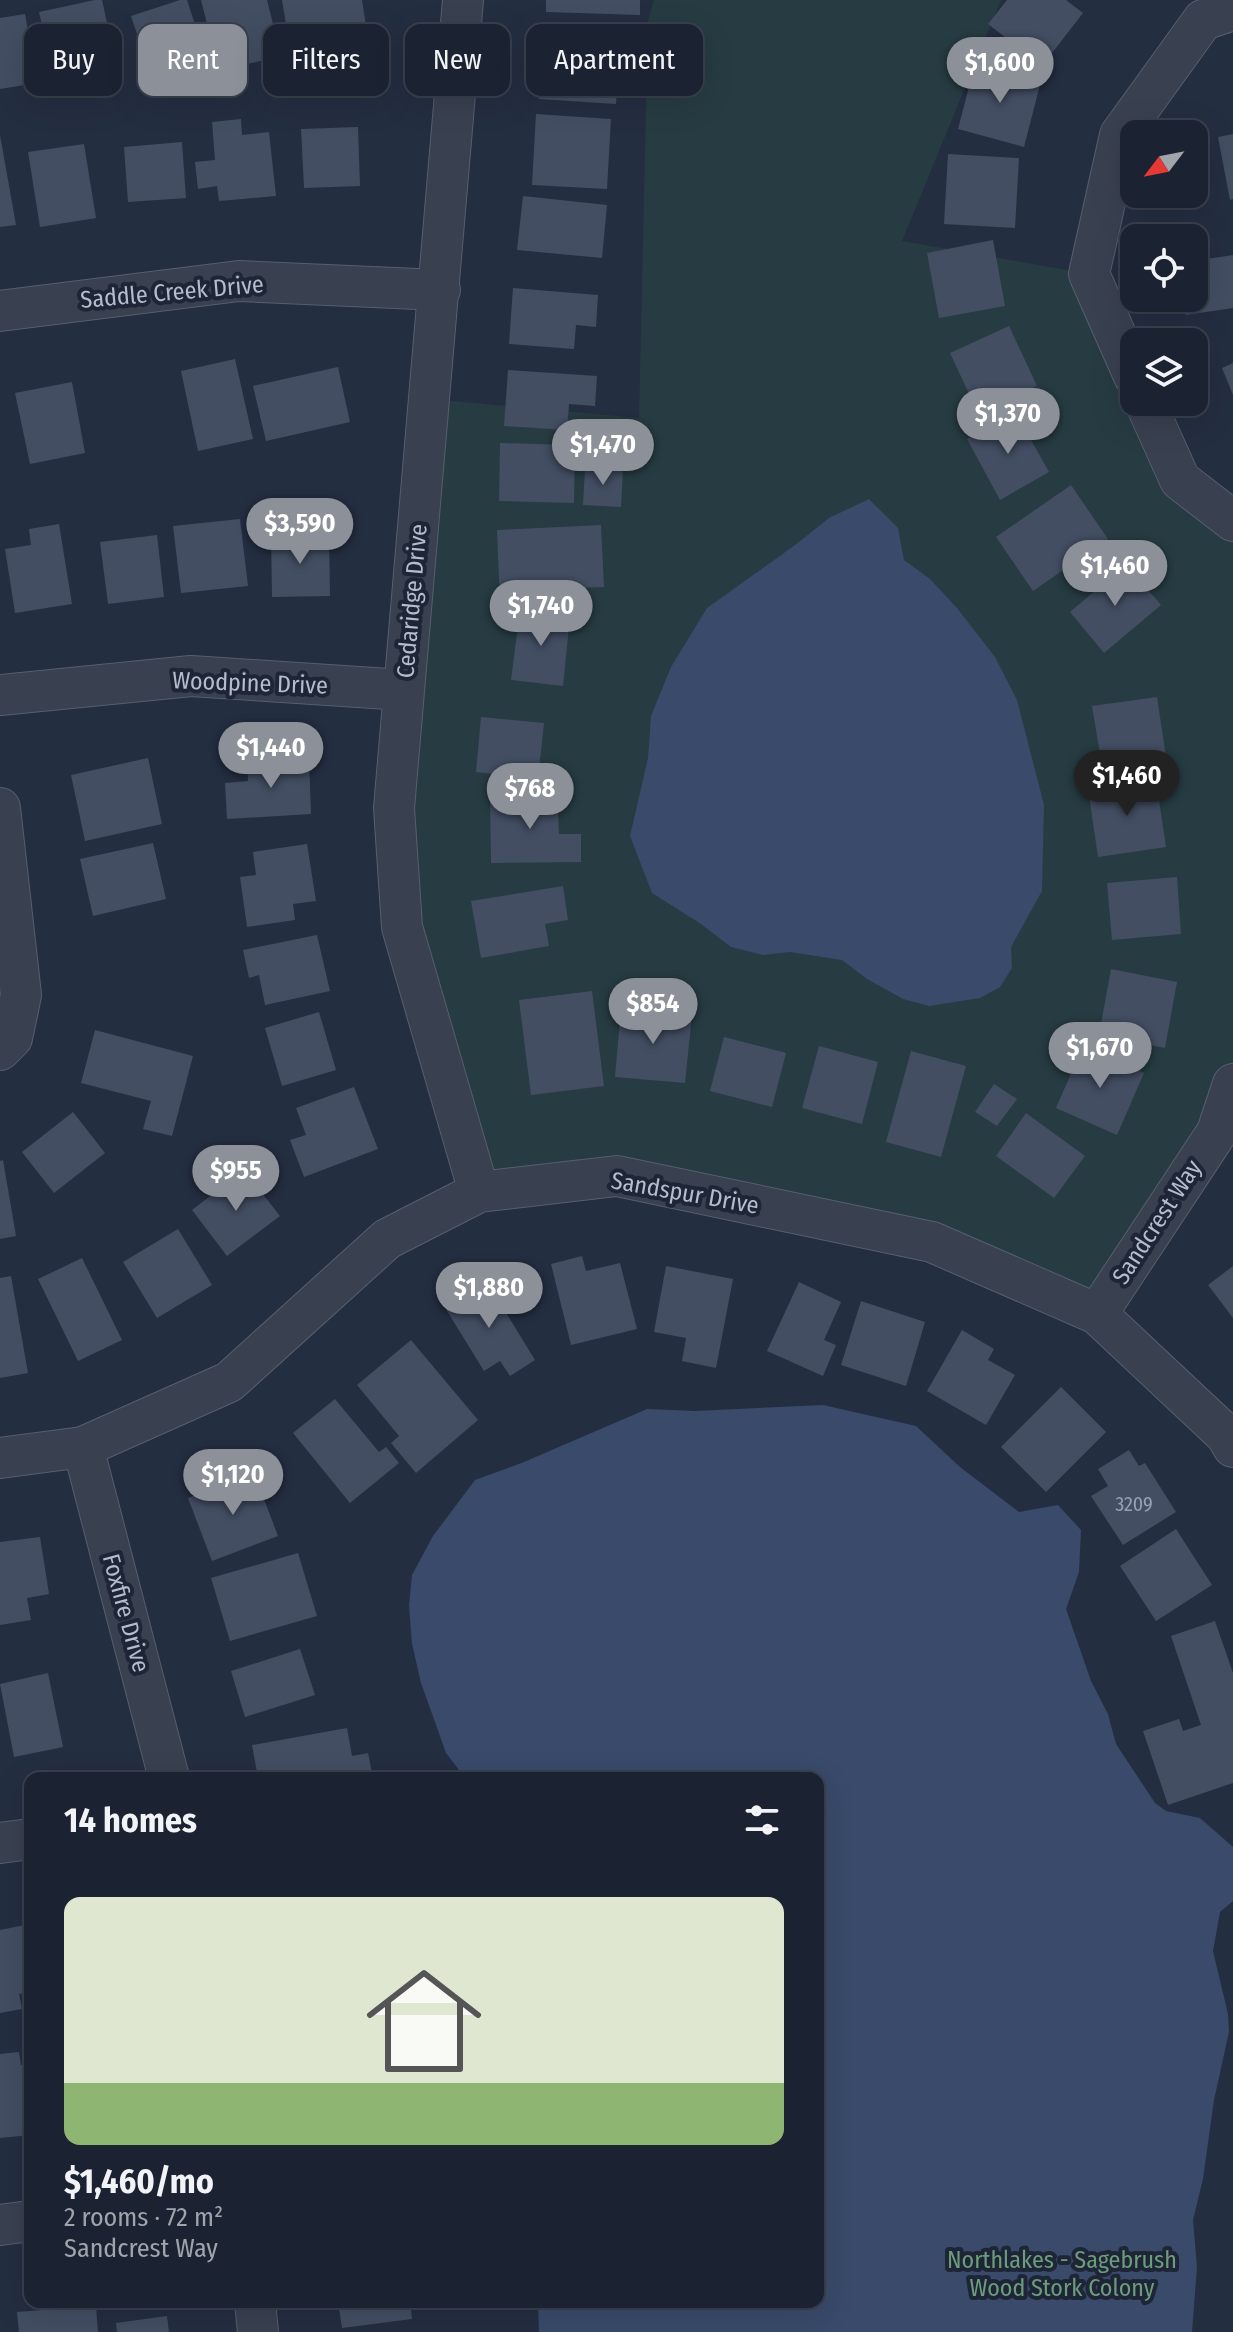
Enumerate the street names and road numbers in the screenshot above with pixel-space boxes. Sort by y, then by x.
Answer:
street label: Saddle Creek Drive [79,270,265,314]
street label: Cedaridge Drive [391,523,433,679]
street label: Woodpine Drive [172,666,328,700]
street label: Sandcrest Way [1107,1155,1208,1289]
street label: Sandspur Drive [609,1166,761,1220]
street label: Foxfire Drive [97,1551,155,1675]

